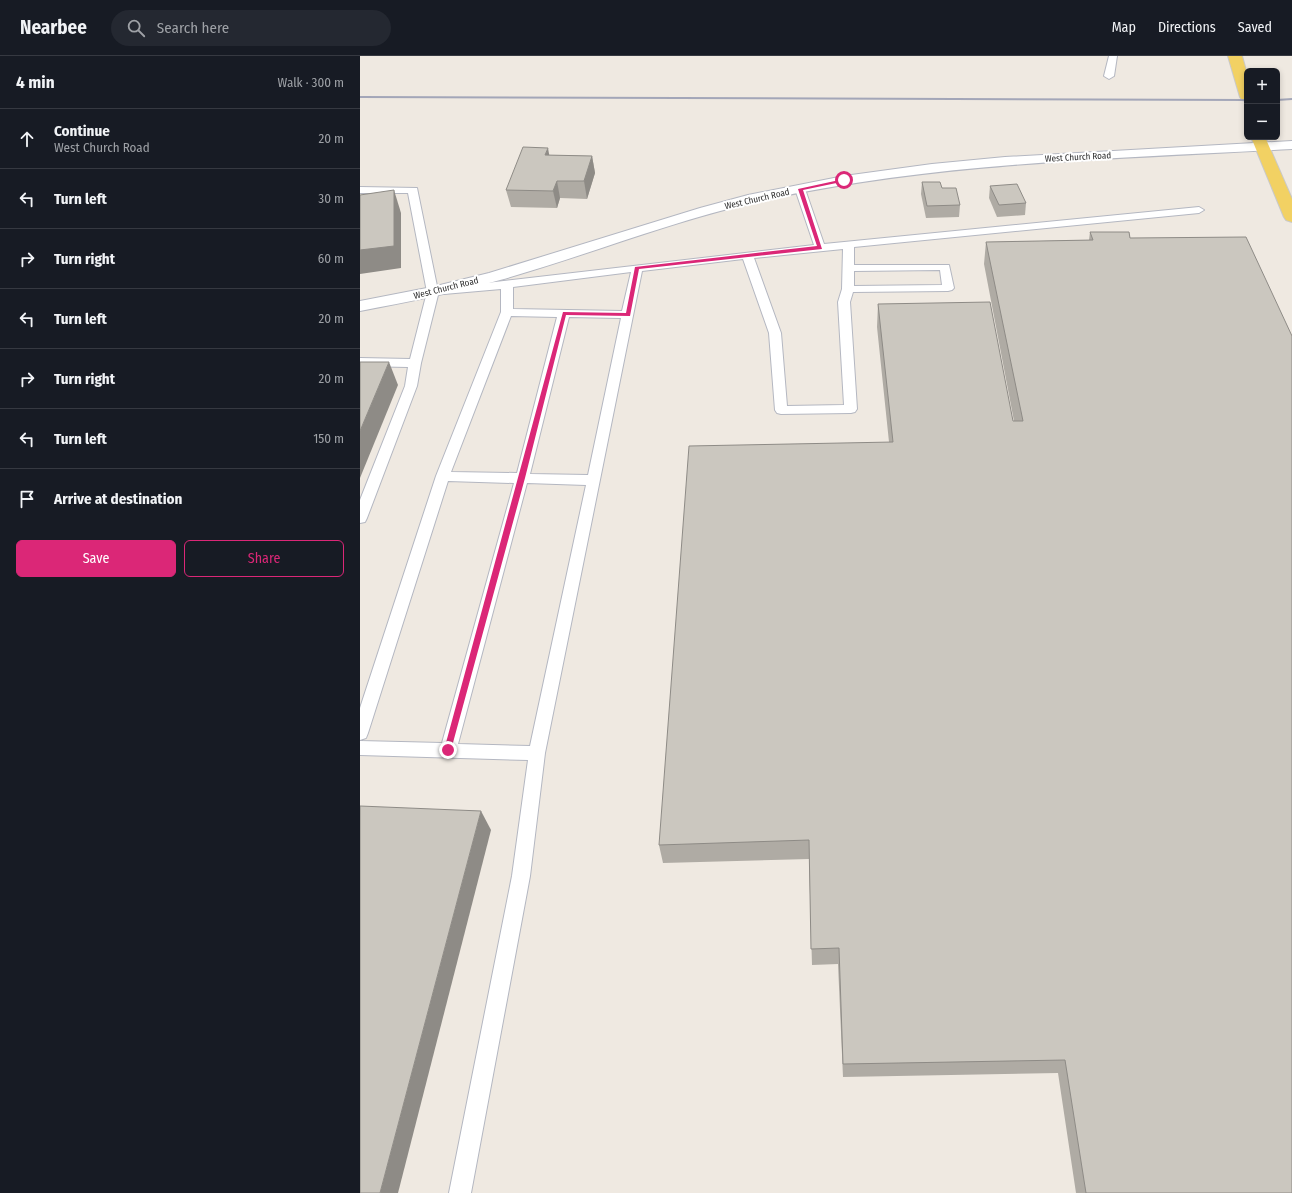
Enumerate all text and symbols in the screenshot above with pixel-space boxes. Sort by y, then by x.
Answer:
search box [111,10,391,46]
text: Nearbee [20,16,87,39]
icon: search [125,17,147,39]
text: Search here [157,19,229,37]
text: Map [1112,19,1136,36]
text: Directions [1158,19,1216,36]
text: Saved [1238,19,1272,36]
map controls [1244,68,1280,140]
button: + [1244,68,1280,104]
text: 4 min [16,72,55,93]
text: Walk · 300 m [278,75,344,90]
button: − [1244,104,1280,140]
text: Continue [54,122,110,140]
icon: ahead [16,128,38,150]
text: 20 m [318,131,344,146]
text: West Church Road [54,140,150,155]
street label: West Church Road [1045,150,1111,164]
route start [835,171,853,189]
street label: West Church Road [724,187,791,211]
icon: left [16,188,38,210]
text: Turn left [54,190,107,208]
text: 30 m [318,191,344,206]
icon: right [16,248,38,270]
text: Turn right [54,250,115,268]
text: 60 m [318,251,344,266]
street label: West Church Road [413,275,479,301]
icon: left [16,308,38,330]
text: Turn left [54,310,107,328]
text: 20 m [318,311,344,326]
icon: right [16,368,38,390]
text: Turn right [54,370,115,388]
text: 20 m [318,371,344,386]
icon: left [16,428,38,450]
text: Turn left [54,430,107,448]
text: 150 m [313,431,344,446]
icon: arrive [16,488,38,510]
text: Arrive at destination [54,490,182,508]
button: Save [16,540,176,577]
button: Share [184,540,344,577]
route end [439,741,457,759]

